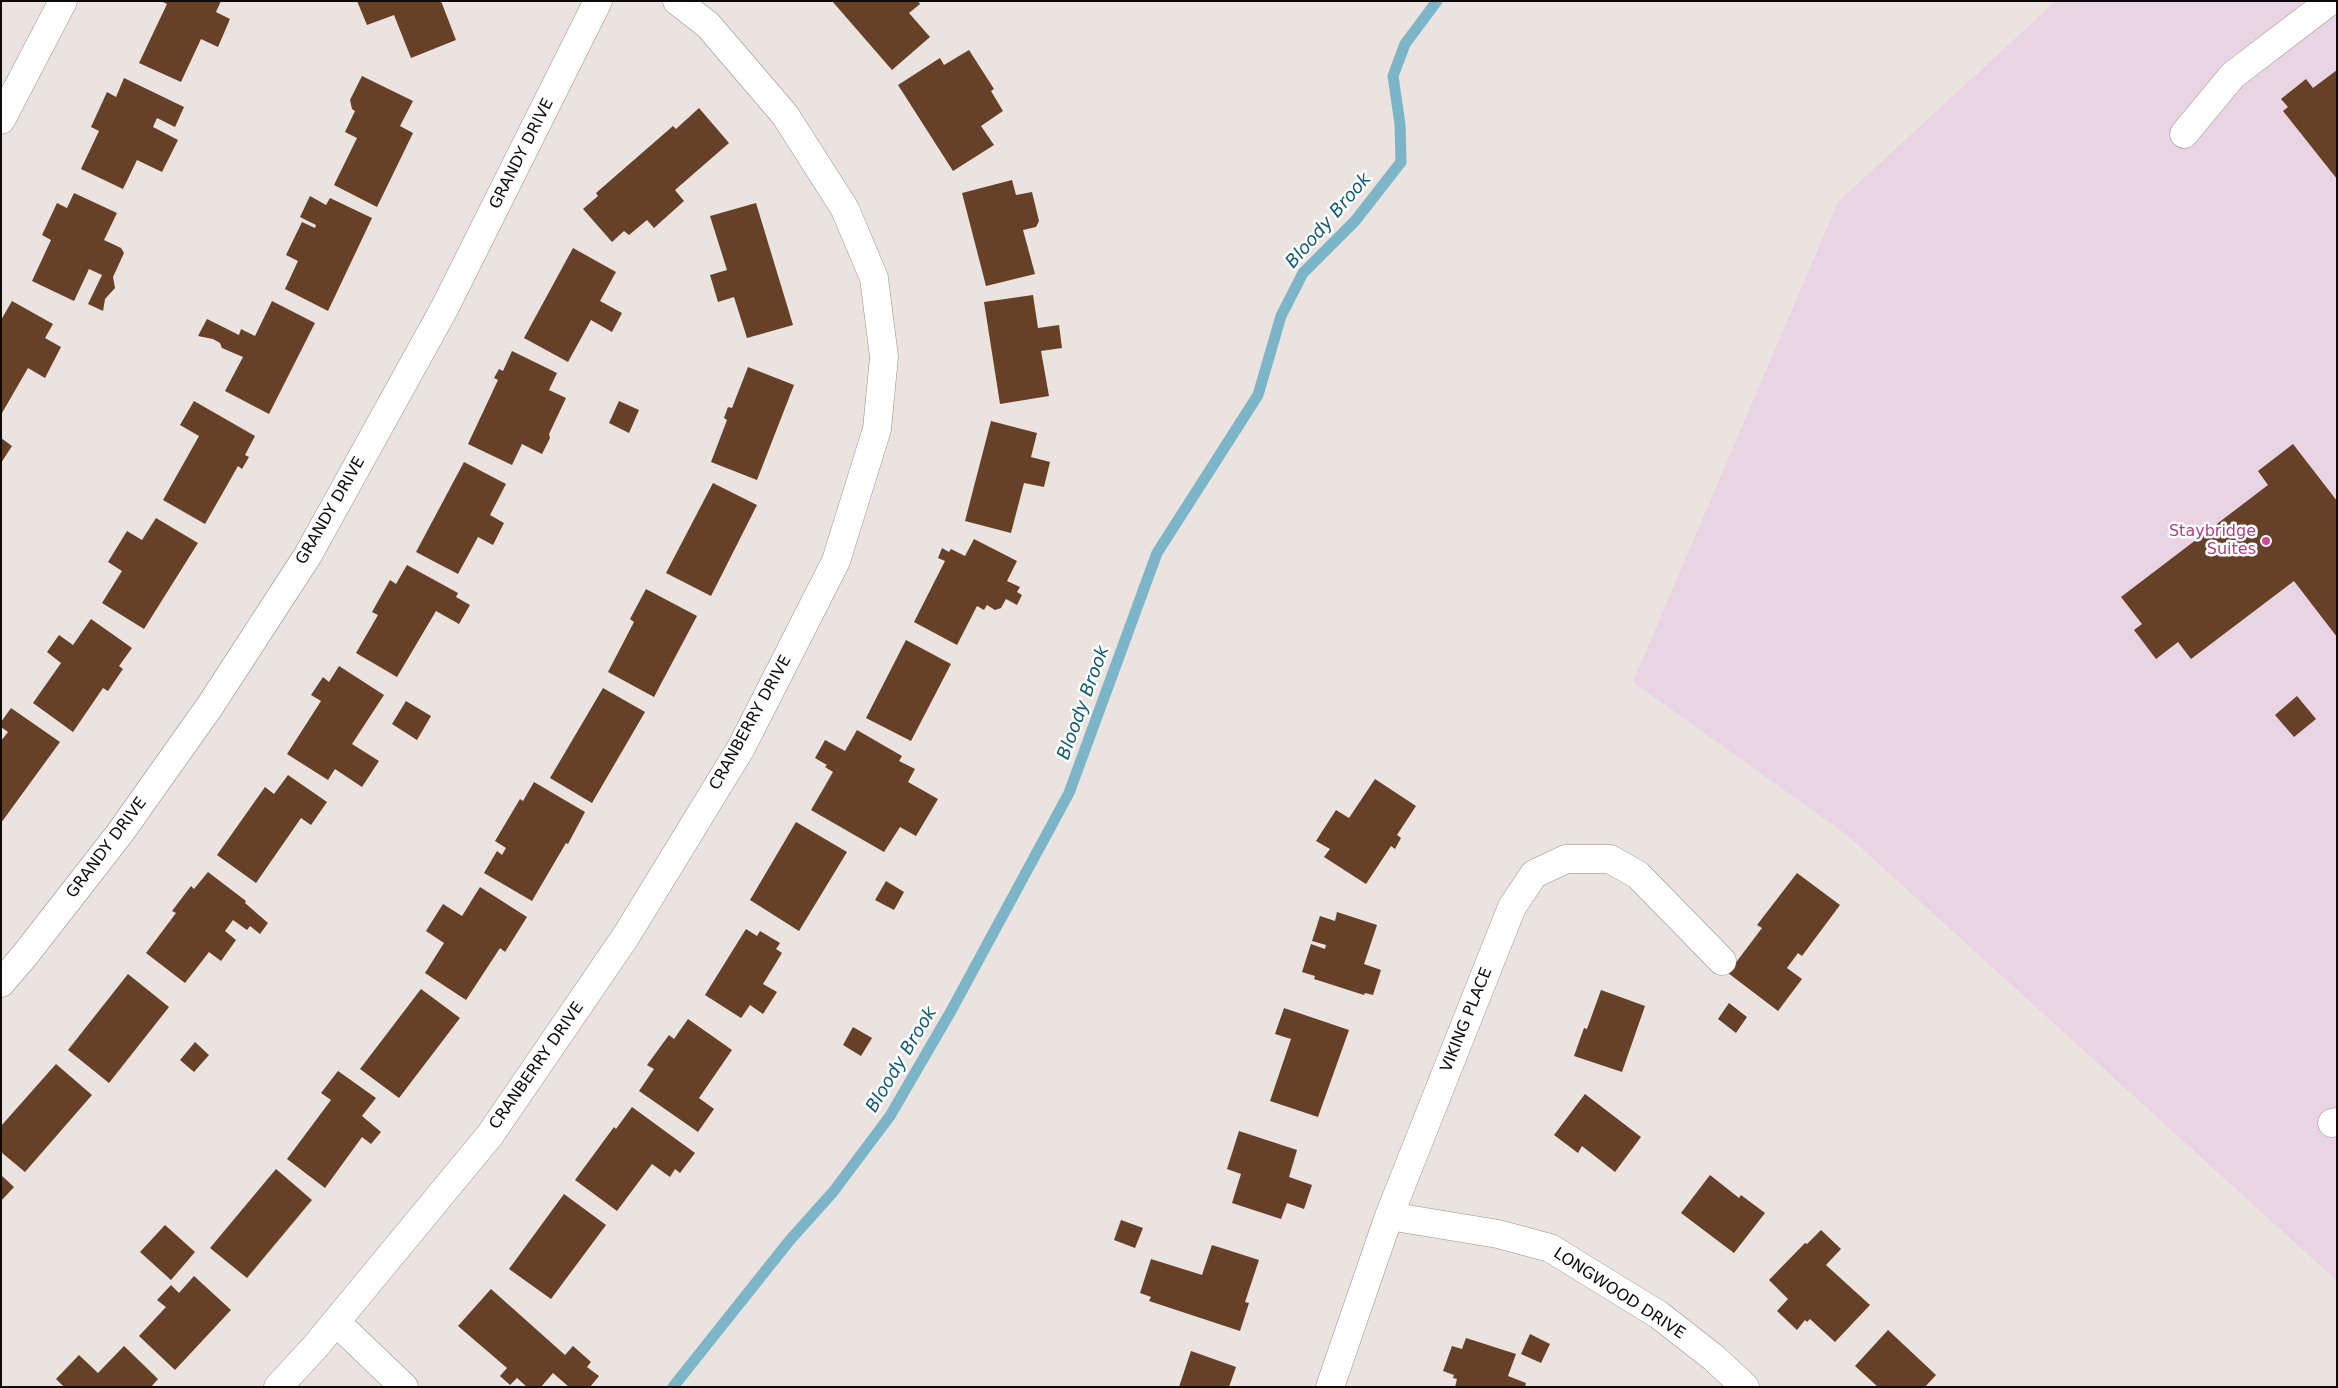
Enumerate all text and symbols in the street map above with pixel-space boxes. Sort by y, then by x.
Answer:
street label: GRANDY DRIVE [486,96,558,212]
water label: Bloody Brook [1282,169,1376,273]
street label: GRANDY DRIVE [292,454,370,568]
place label: Staybridge Suites [2169,522,2256,560]
marker: Staybridge Suites [2260,535,2272,547]
water label: Bloody Brook [1053,643,1115,763]
street label: CRANBERRY DRIVE [706,652,796,794]
street label: GRANDY DRIVE [63,794,151,902]
street label: VIKING PLACE [1437,965,1497,1075]
street label: CRANBERRY DRIVE [486,999,588,1133]
water label: Bloody Brook [862,1003,942,1117]
street label: LONGWOOD DRIVE [1550,1244,1688,1344]

